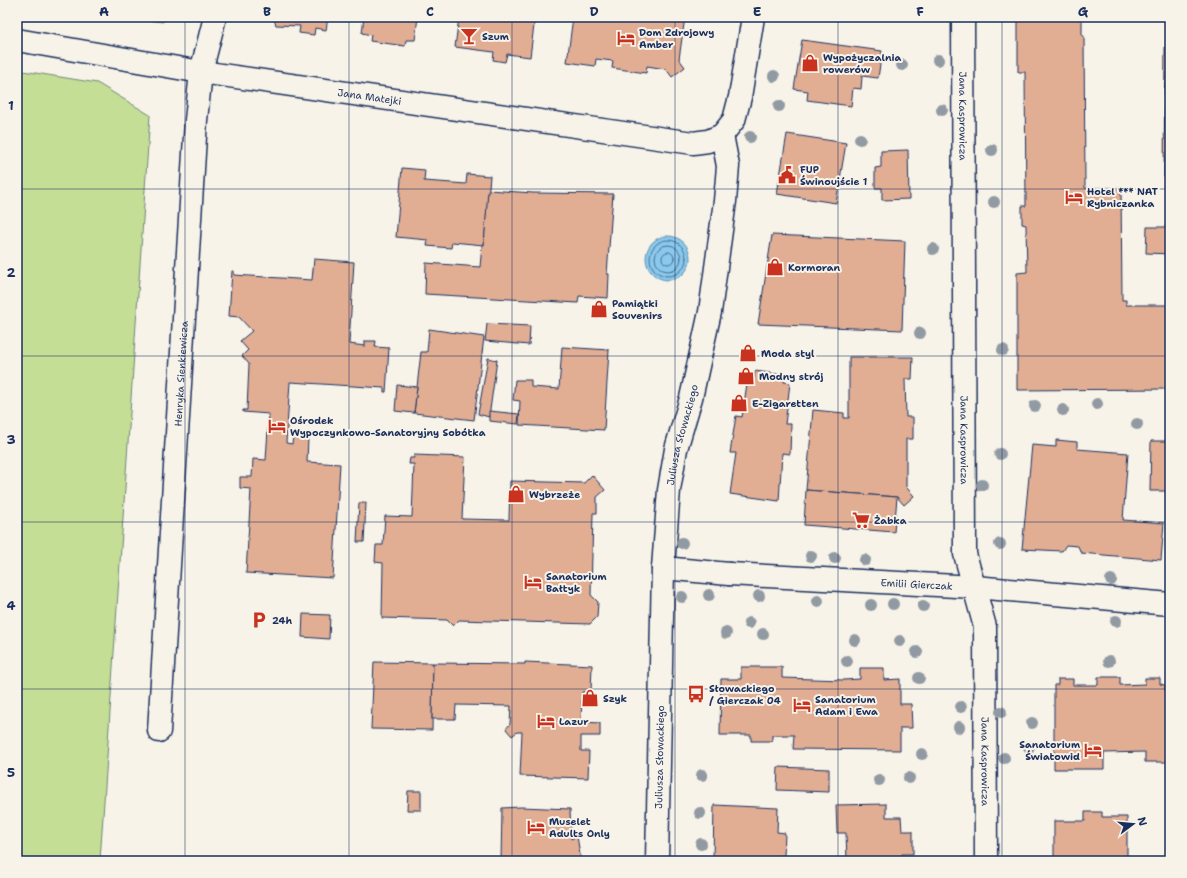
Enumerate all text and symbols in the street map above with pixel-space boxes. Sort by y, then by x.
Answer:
text: A [99,3,109,20]
text: B [263,3,271,20]
text: C [426,3,434,20]
text: D [589,3,599,20]
text: E [753,3,762,20]
text: F [916,3,924,20]
text: G [1078,3,1089,20]
bar icon: Szum [459,26,479,46]
place label: Dom Zdrojowy Amber [639,26,714,51]
hotel icon: Dom Zdrojowy Amber [616,28,636,48]
place label: Szum [482,30,509,43]
place label: Wypożyczalnia rowerów [823,51,902,76]
shop icon: Wypożyczalnia rowerów [800,53,820,73]
street label: Jana Kasprowicza [956,71,970,161]
street label: Jana Matejki [337,86,402,108]
text: 1 [8,97,14,114]
place label: FUP Świnoujście 1 [800,163,868,188]
public building icon: FUP Świnoujście 1 [777,165,797,185]
place label: Hotel *** NAT Rybniczanka [1087,185,1159,210]
hotel icon: Hotel *** NAT Rybniczanka [1064,187,1084,207]
shop icon: Kormoran [765,257,785,277]
place label: Kormoran [788,261,841,274]
text: 2 [6,264,16,281]
place label: Pamiątki Souvenirs [612,297,662,322]
shop icon: Pamiątki Souvenirs [589,299,609,319]
street label: Henryka Sienkiewicza [171,320,191,427]
shop icon: Moda styl [738,343,758,363]
place label: Moda styl [761,347,815,360]
shop icon: Modny strój [736,366,756,386]
place label: Modny strój [759,370,823,383]
street label: Juliusza Słowackiego [664,383,701,486]
shop icon: E-Zigaretten [729,393,749,413]
street label: Jana Kasprowicza [957,395,971,485]
place label: E-Zigaretten [752,397,819,410]
place label: Ośrodek Wypoczynkowo-Sanatoryjny Sobótka [290,414,486,439]
hotel icon: Ośrodek Wypoczynkowo-Sanatoryjny Sobótka [267,416,287,436]
text: 3 [6,431,16,448]
shop icon: Wybrzeże [506,484,526,504]
place label: Wybrzeże [529,488,580,501]
supermarket icon: Żabka [851,510,871,530]
place label: Żabka [874,514,907,527]
place label: Sanatorium Bałtyk [546,570,607,595]
hotel icon: Sanatorium Bałtyk [523,572,543,592]
street label: Emilii Gierczak [880,576,953,593]
text: 4 [6,597,16,614]
parking icon: 24h [249,610,269,630]
place label: 24h [272,614,293,627]
place label: Słowackiego / Gierczak 04 [709,682,781,707]
bus stop icon: Słowackiego / Gierczak 04 [686,684,706,704]
shop icon: Szyk [580,688,600,708]
place label: Szyk [603,692,628,705]
place label: Sanatorium Adam i Ewa [815,693,878,718]
hotel icon: Sanatorium Adam i Ewa [792,695,812,715]
street label: Juliusza Słowackiego [652,705,667,809]
hotel icon: Lazur [536,711,556,731]
place label: Lazur [559,715,589,728]
street label: Jana Kasprowicza [978,717,992,807]
place label: Sanatorium Światowid [1019,738,1080,763]
hotel icon: Sanatorium Światowid [1083,740,1103,760]
text: 5 [7,764,15,781]
north arrow [1113,804,1153,844]
place label: Muselet Adults Only [549,815,610,840]
text: N [1134,815,1151,828]
hotel icon: Muselet Adults Only [526,817,546,837]

